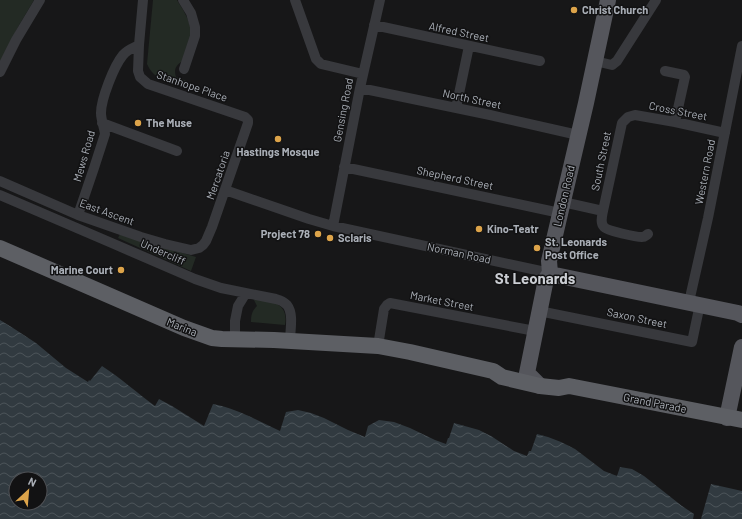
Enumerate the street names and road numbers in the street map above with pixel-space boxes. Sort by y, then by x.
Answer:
street label: Alfred Street [428,19,490,44]
street label: Stanhope Place [155,67,229,104]
street label: Gensing Road [330,77,355,143]
street label: North Street [442,86,503,111]
street label: Cross Street [648,98,708,123]
street label: Mews Road [70,129,97,183]
street label: South Street [588,130,613,192]
street label: Western Road [692,138,717,206]
street label: Mercatoria [203,148,232,201]
street label: Shepherd Street [416,163,495,192]
street label: London Road [550,164,577,228]
street label: East Ascent [78,196,136,227]
street label: Undercliff [139,236,188,267]
street label: Norman Road [426,239,492,266]
street label: Market Street [409,288,475,313]
street label: Saxon Street [606,305,668,330]
street label: Marina [165,315,199,339]
street label: Grand Parade [622,390,688,415]

